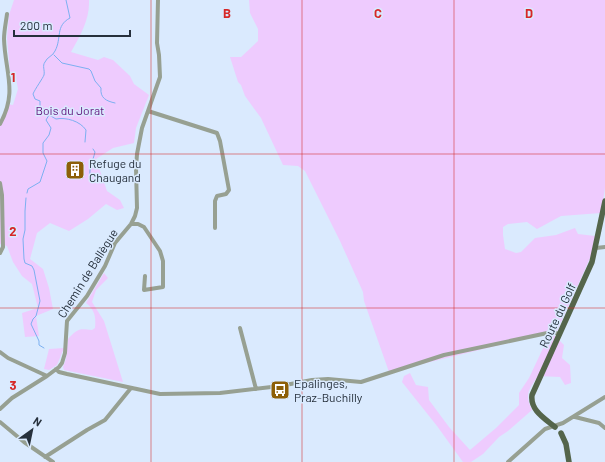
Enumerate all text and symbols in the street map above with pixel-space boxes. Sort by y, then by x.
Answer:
text: B [223,5,231,21]
text: C [374,5,382,21]
text: D [525,5,533,21]
scale bar [14,12,130,38]
text: 200 m [20,18,52,32]
text: 1 [11,69,15,85]
park label: Bois du Jorat [36,103,104,117]
place label: Refuge du Chaugand [89,156,142,184]
building icon: Refuge du Chaugand [64,159,86,181]
text: 2 [9,223,17,239]
street label: Chemin de Ballègue [54,226,120,320]
street label: Route du Golf [536,281,578,349]
place label: Epalinges, Praz-Buchilly [294,376,363,404]
text: 3 [9,377,17,393]
bus stop icon: Epalinges, Praz-Buchilly [269,379,291,401]
north arrow [12,410,52,450]
text: N [31,414,44,429]

